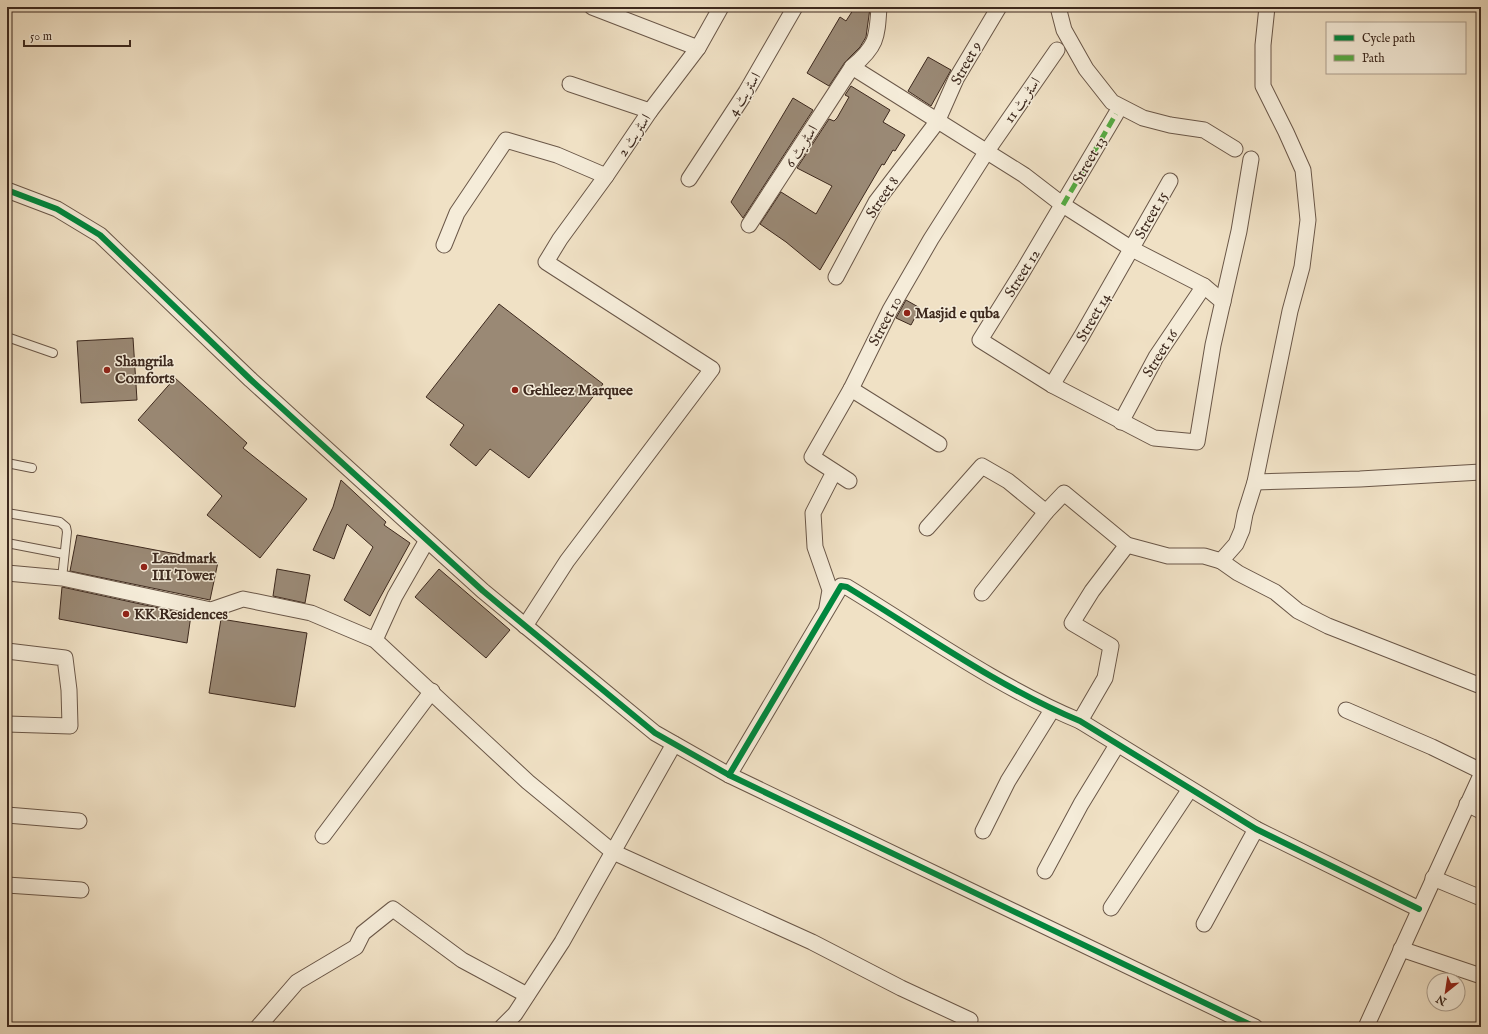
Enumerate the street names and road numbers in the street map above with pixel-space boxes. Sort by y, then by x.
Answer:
street label: Street 9 [947,38,986,88]
street label: اسٹریٹ 4 [724,69,765,120]
street label: اسٹریٹ 11 [1000,74,1045,127]
street label: اسٹریٹ 2 [613,110,656,160]
street label: اسٹریٹ 6 [781,121,822,171]
street label: Street 13 [1068,133,1111,187]
street label: Street 8 [862,173,903,222]
street label: Street 15 [1131,188,1173,242]
street label: Street 12 [1000,246,1045,301]
street label: Street 14 [1072,289,1115,345]
street label: Street 10 [865,293,906,349]
street label: Street 16 [1138,325,1183,381]

